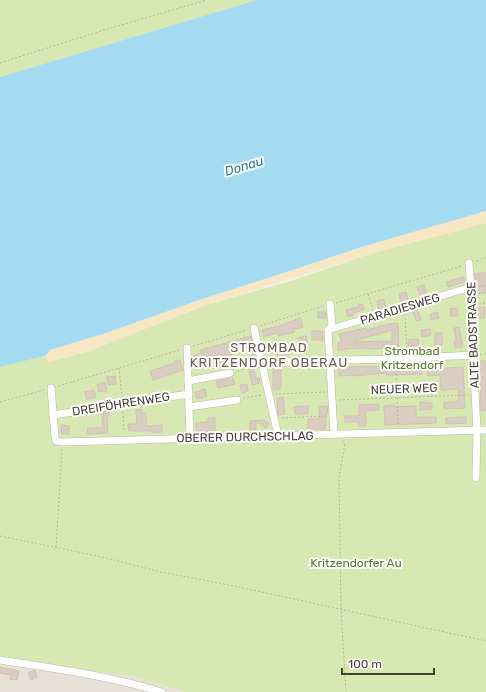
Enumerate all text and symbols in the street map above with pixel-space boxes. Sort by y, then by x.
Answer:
water label: Donau [223,153,265,179]
street label: ALTE BADSTRASSE [464,281,482,389]
street label: PARADIESWEG [359,290,441,328]
district label: STROMBAD KRITZENDORF OBERAU [190,340,348,370]
park label: Strombad Kritzendorf [381,344,444,372]
street label: NEUER WEG [370,381,438,397]
street label: DREIFÖHRENWEG [71,389,171,419]
street label: OBERER DURCHSCHLAG [176,429,314,445]
park label: Kritzendorfer Au [310,556,402,570]
scale bar [342,650,434,676]
text: 100 m [348,657,382,671]

